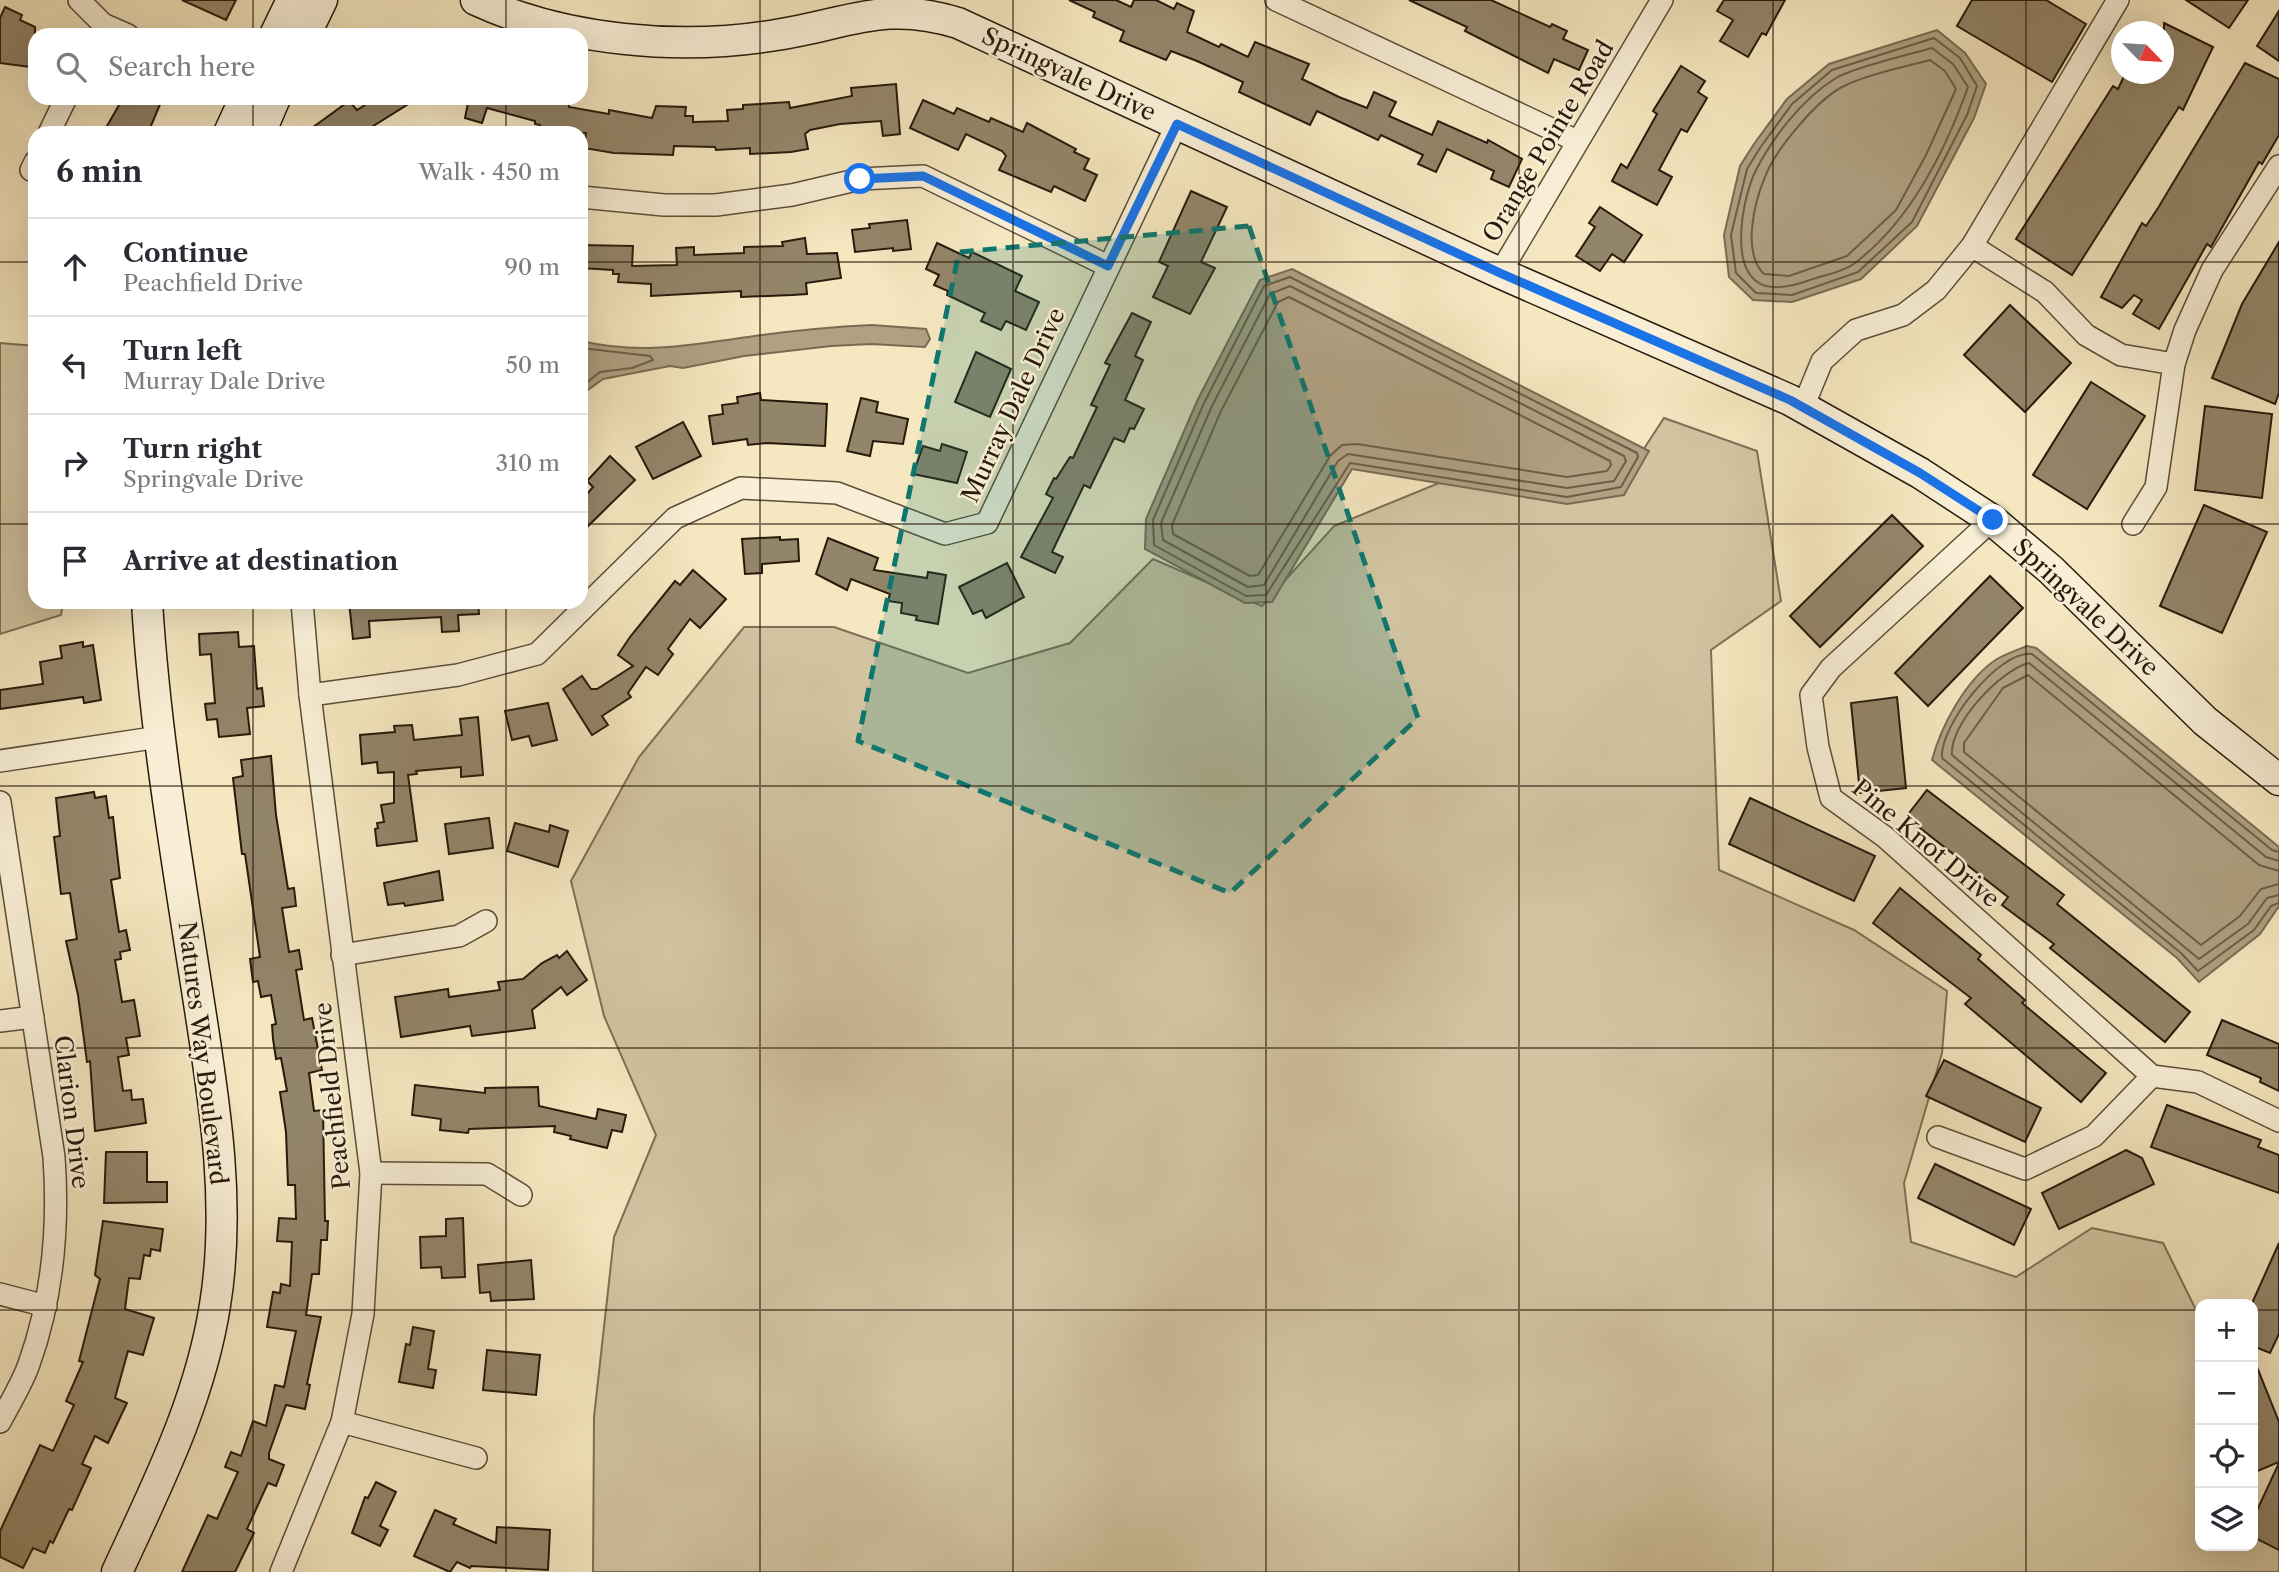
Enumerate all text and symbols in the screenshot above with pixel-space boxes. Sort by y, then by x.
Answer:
street label: Springvale Drive [977,21,1161,127]
north arrow [2111,21,2174,84]
search box [28,28,588,105]
street label: Orange Pointe Road [1476,35,1620,247]
icon: search [52,48,90,86]
text: Search here [108,51,255,83]
text: 6 min [56,153,143,190]
text: Walk · 450 m [418,158,560,186]
route start [844,163,875,194]
text: Continue [123,237,248,269]
icon: ahead [56,248,94,286]
text: 90 m [504,253,560,281]
text: Peachfield Drive [123,269,303,297]
street label: Murray Dale Drive [955,303,1071,507]
text: Turn left [123,335,242,367]
icon: left [56,346,94,384]
text: 50 m [505,351,560,379]
text: Murray Dale Drive [123,367,325,395]
text: Turn right [123,433,262,465]
icon: right [56,444,94,482]
text: 310 m [496,449,560,477]
text: Springvale Drive [123,465,304,493]
route end [1977,504,2008,535]
street label: Springvale Drive [2007,532,2165,682]
icon: arrive [56,542,94,580]
text: Arrive at destination [123,545,398,577]
street label: Pine Knot Drive [1846,773,2006,913]
street label: Natures Way Boulevard [172,920,234,1187]
street label: Peachfield Drive [308,1001,356,1191]
street label: Clarion Drive [48,1034,96,1190]
map controls [2195,1299,2258,1551]
button: + [2195,1299,2258,1362]
button: − [2195,1362,2258,1425]
button: locate [2195,1425,2258,1488]
button: layers [2195,1488,2258,1551]

